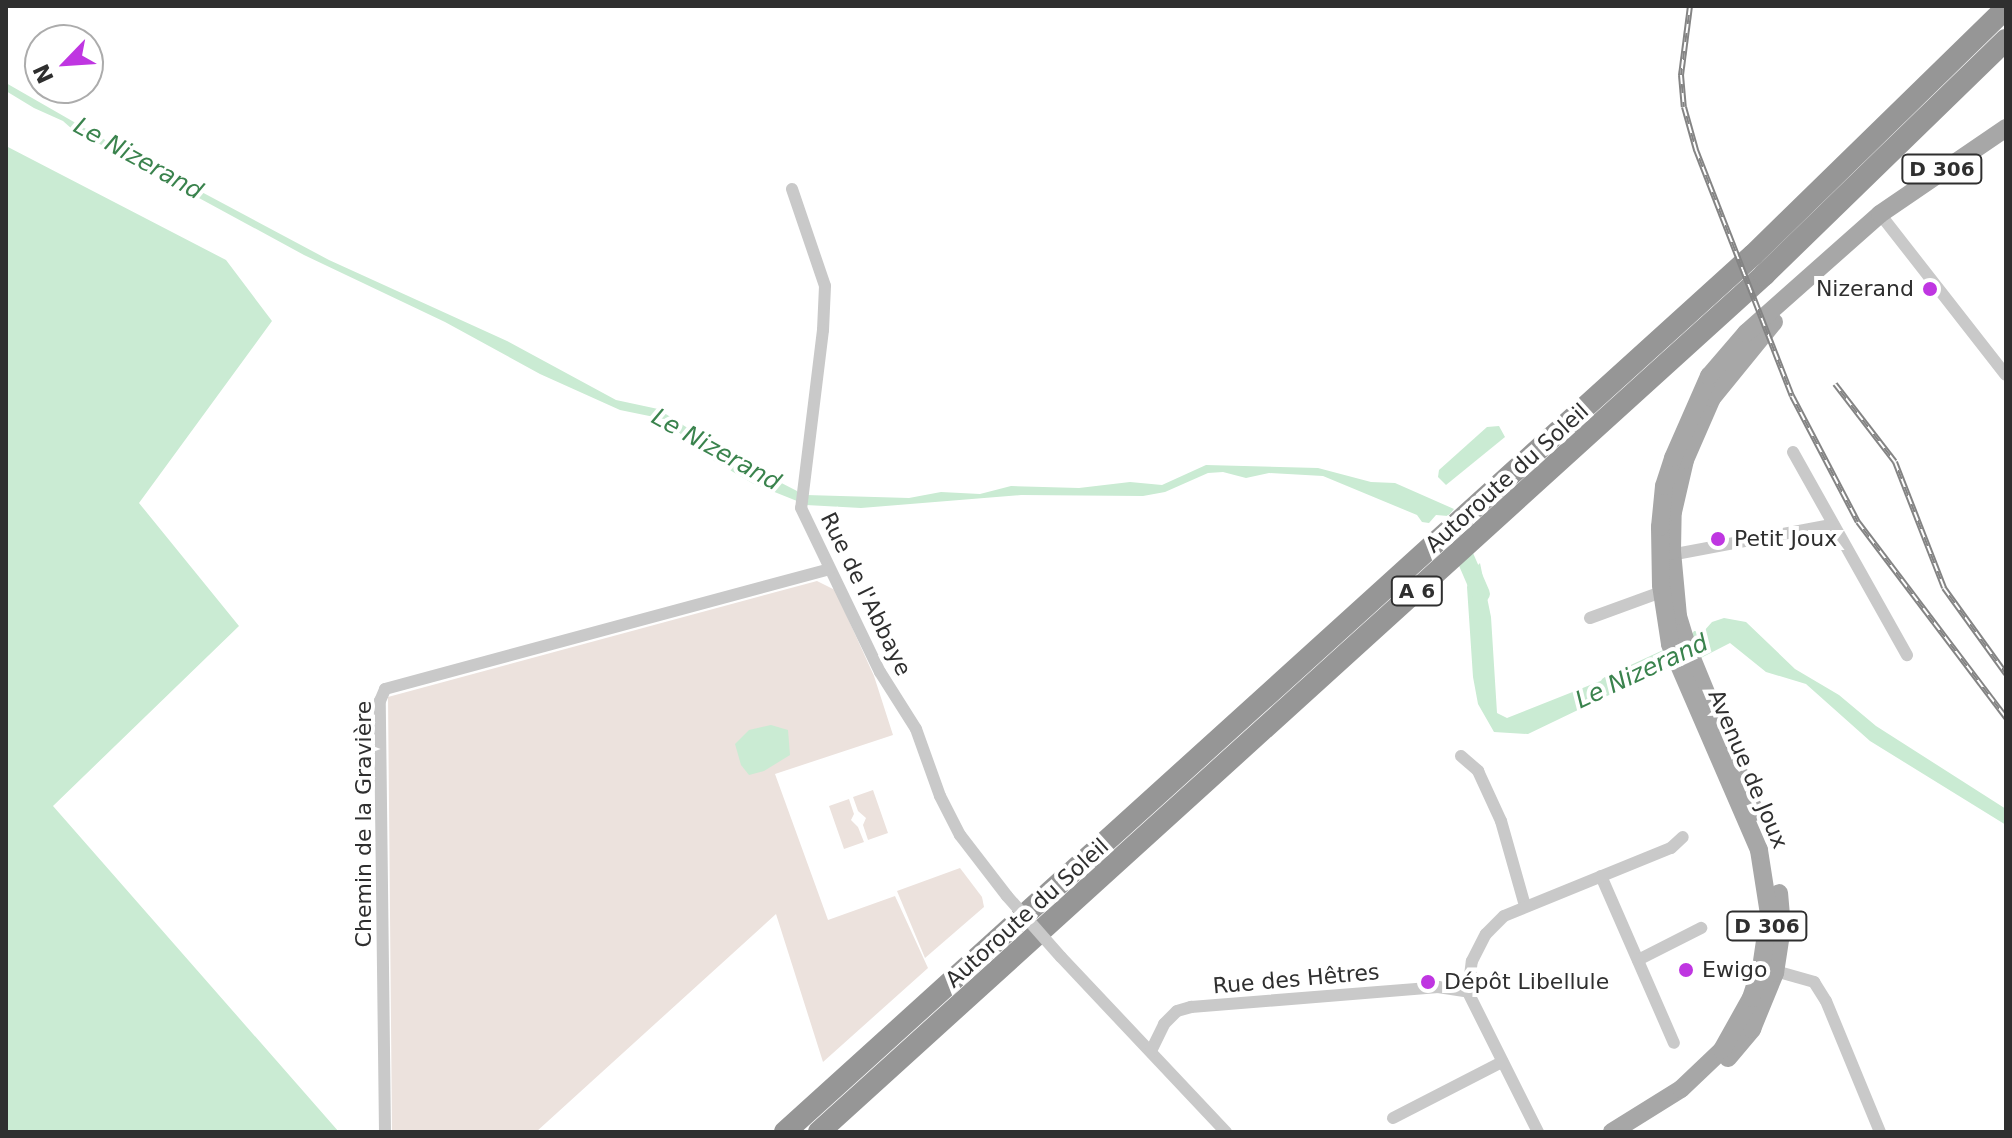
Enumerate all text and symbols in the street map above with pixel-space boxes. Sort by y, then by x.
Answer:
north arrow [24,24,104,104]
text: N [28,60,59,87]
water label: Le Nizerand [69,112,207,206]
road number: D 306 [1900,153,1984,185]
place label: Nizerand [1816,276,1914,302]
marker: Nizerand [1921,280,1939,298]
street label: Autoroute du Soleil [1420,398,1594,558]
water label: Le Nizerand [647,403,785,497]
street label: Rue de l'Abbaye [815,508,917,680]
place label: Petit Joux [1734,526,1837,552]
marker: Petit Joux [1709,530,1727,548]
road number: A 6 [1389,575,1445,607]
water label: Le Nizerand [1571,629,1713,715]
street label: Avenue de Joux [1703,686,1793,852]
street label: Chemin de la Gravière [351,701,377,947]
street label: Autoroute du Soleil [940,833,1114,993]
road number: D 306 [1725,910,1809,942]
place label: Ewigo [1702,957,1767,983]
street label: Rue des Hêtres [1212,959,1380,999]
marker: Ewigo [1677,961,1695,979]
place label: Dépôt Libellule [1444,969,1609,995]
marker: Dépôt Libellule [1419,973,1437,991]

